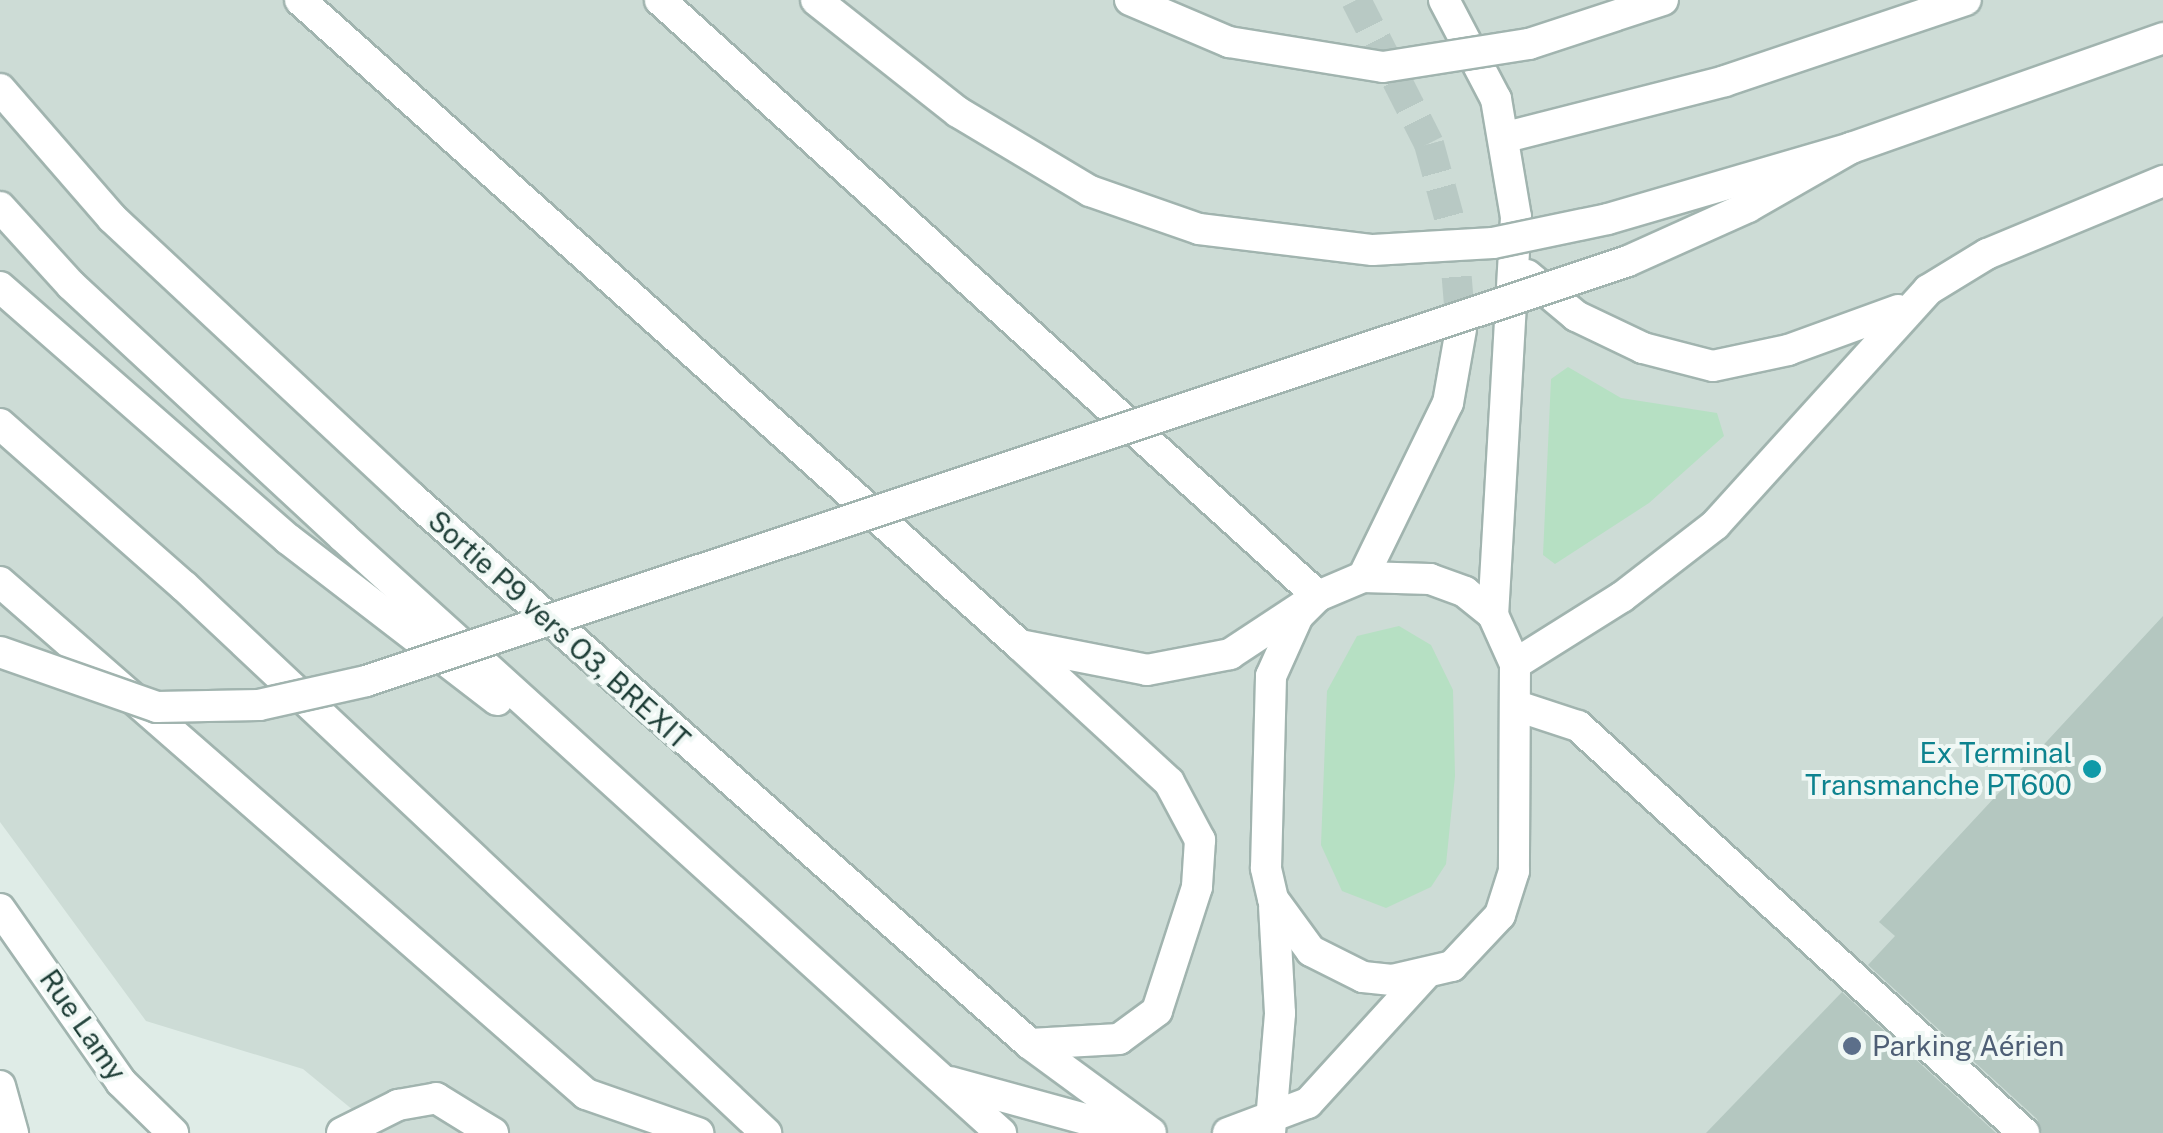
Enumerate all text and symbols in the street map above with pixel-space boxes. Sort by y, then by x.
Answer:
street label: Sortie P9 vers O3, BREXIT [421,504,697,756]
place label: Ex Terminal Transmanche PT600 [1805,736,2072,802]
marker: Ex Terminal Transmanche PT600 [2081,758,2103,780]
street label: Rue Lamy [33,963,133,1087]
place label: Parking Aérien [1872,1029,2064,1063]
marker: Parking Aérien [1841,1035,1863,1057]

